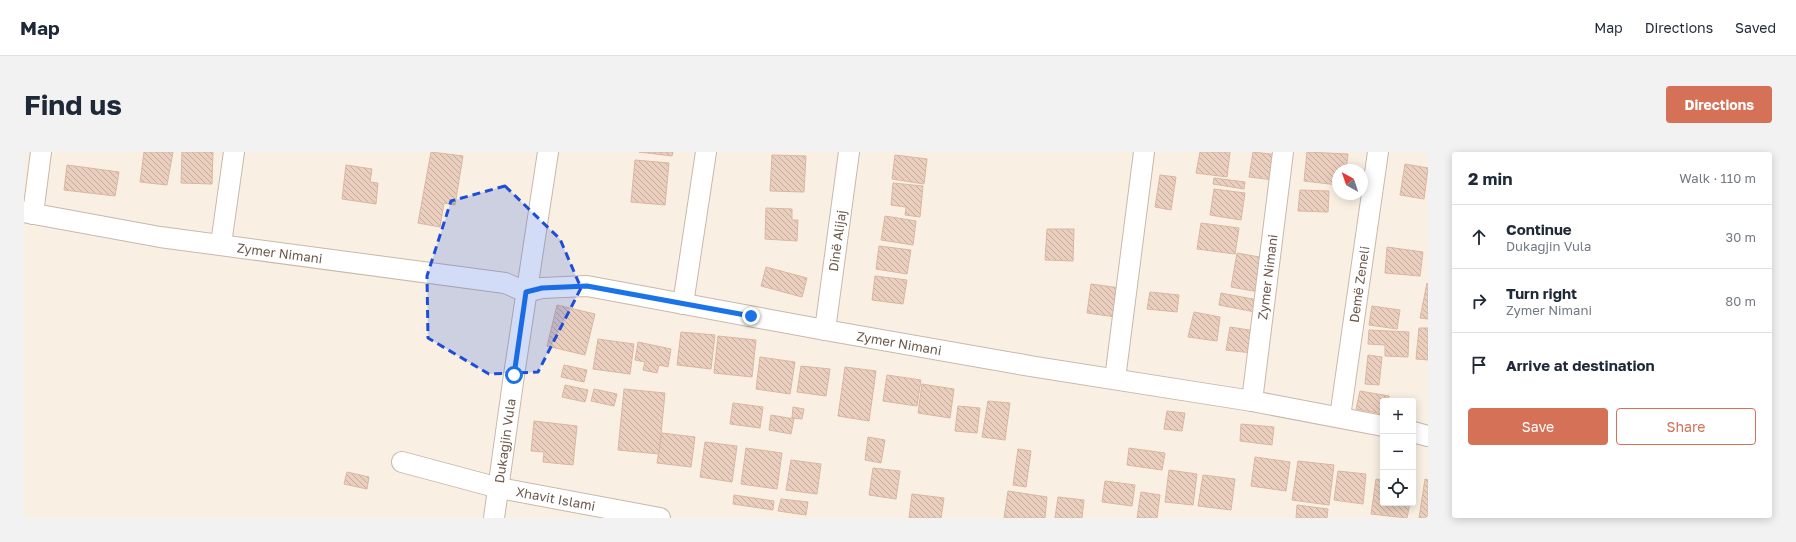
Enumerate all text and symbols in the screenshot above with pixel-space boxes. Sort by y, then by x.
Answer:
text: Map [20,16,60,39]
text: Map [1594,19,1623,36]
text: Directions [1645,19,1713,36]
text: Saved [1735,19,1776,36]
button: Directions [1666,86,1772,123]
text: Find us [24,88,122,121]
north arrow [1332,164,1368,200]
text: 2 min [1468,168,1512,189]
text: Walk · 110 m [1679,170,1756,186]
street label: Dinë Alijaj [825,209,849,273]
text: Continue [1506,220,1572,238]
icon: ahead [1468,226,1490,248]
text: 30 m [1726,229,1756,245]
street label: Zymer Nimani [1254,233,1281,321]
text: Dukagjin Vula [1506,238,1591,254]
street label: Zymer Nimani [236,239,323,267]
street label: Demë Zeneli [1346,245,1372,324]
text: Turn right [1506,284,1577,302]
icon: right [1468,290,1490,312]
text: 80 m [1725,293,1756,309]
text: Zymer Nimani [1506,302,1592,318]
route end [742,307,760,325]
street label: Zymer Nimani [855,328,943,358]
icon: arrive [1468,354,1490,376]
text: Arrive at destination [1506,356,1655,374]
route start [505,366,523,384]
street label: Dukagjin Vula [491,397,519,484]
map controls [1380,398,1416,506]
button: + [1380,398,1416,434]
button: Save [1468,408,1608,445]
button: Share [1616,408,1756,445]
button: − [1380,434,1416,470]
button: locate [1380,470,1416,506]
street label: Xhavit Islami [515,483,597,514]

